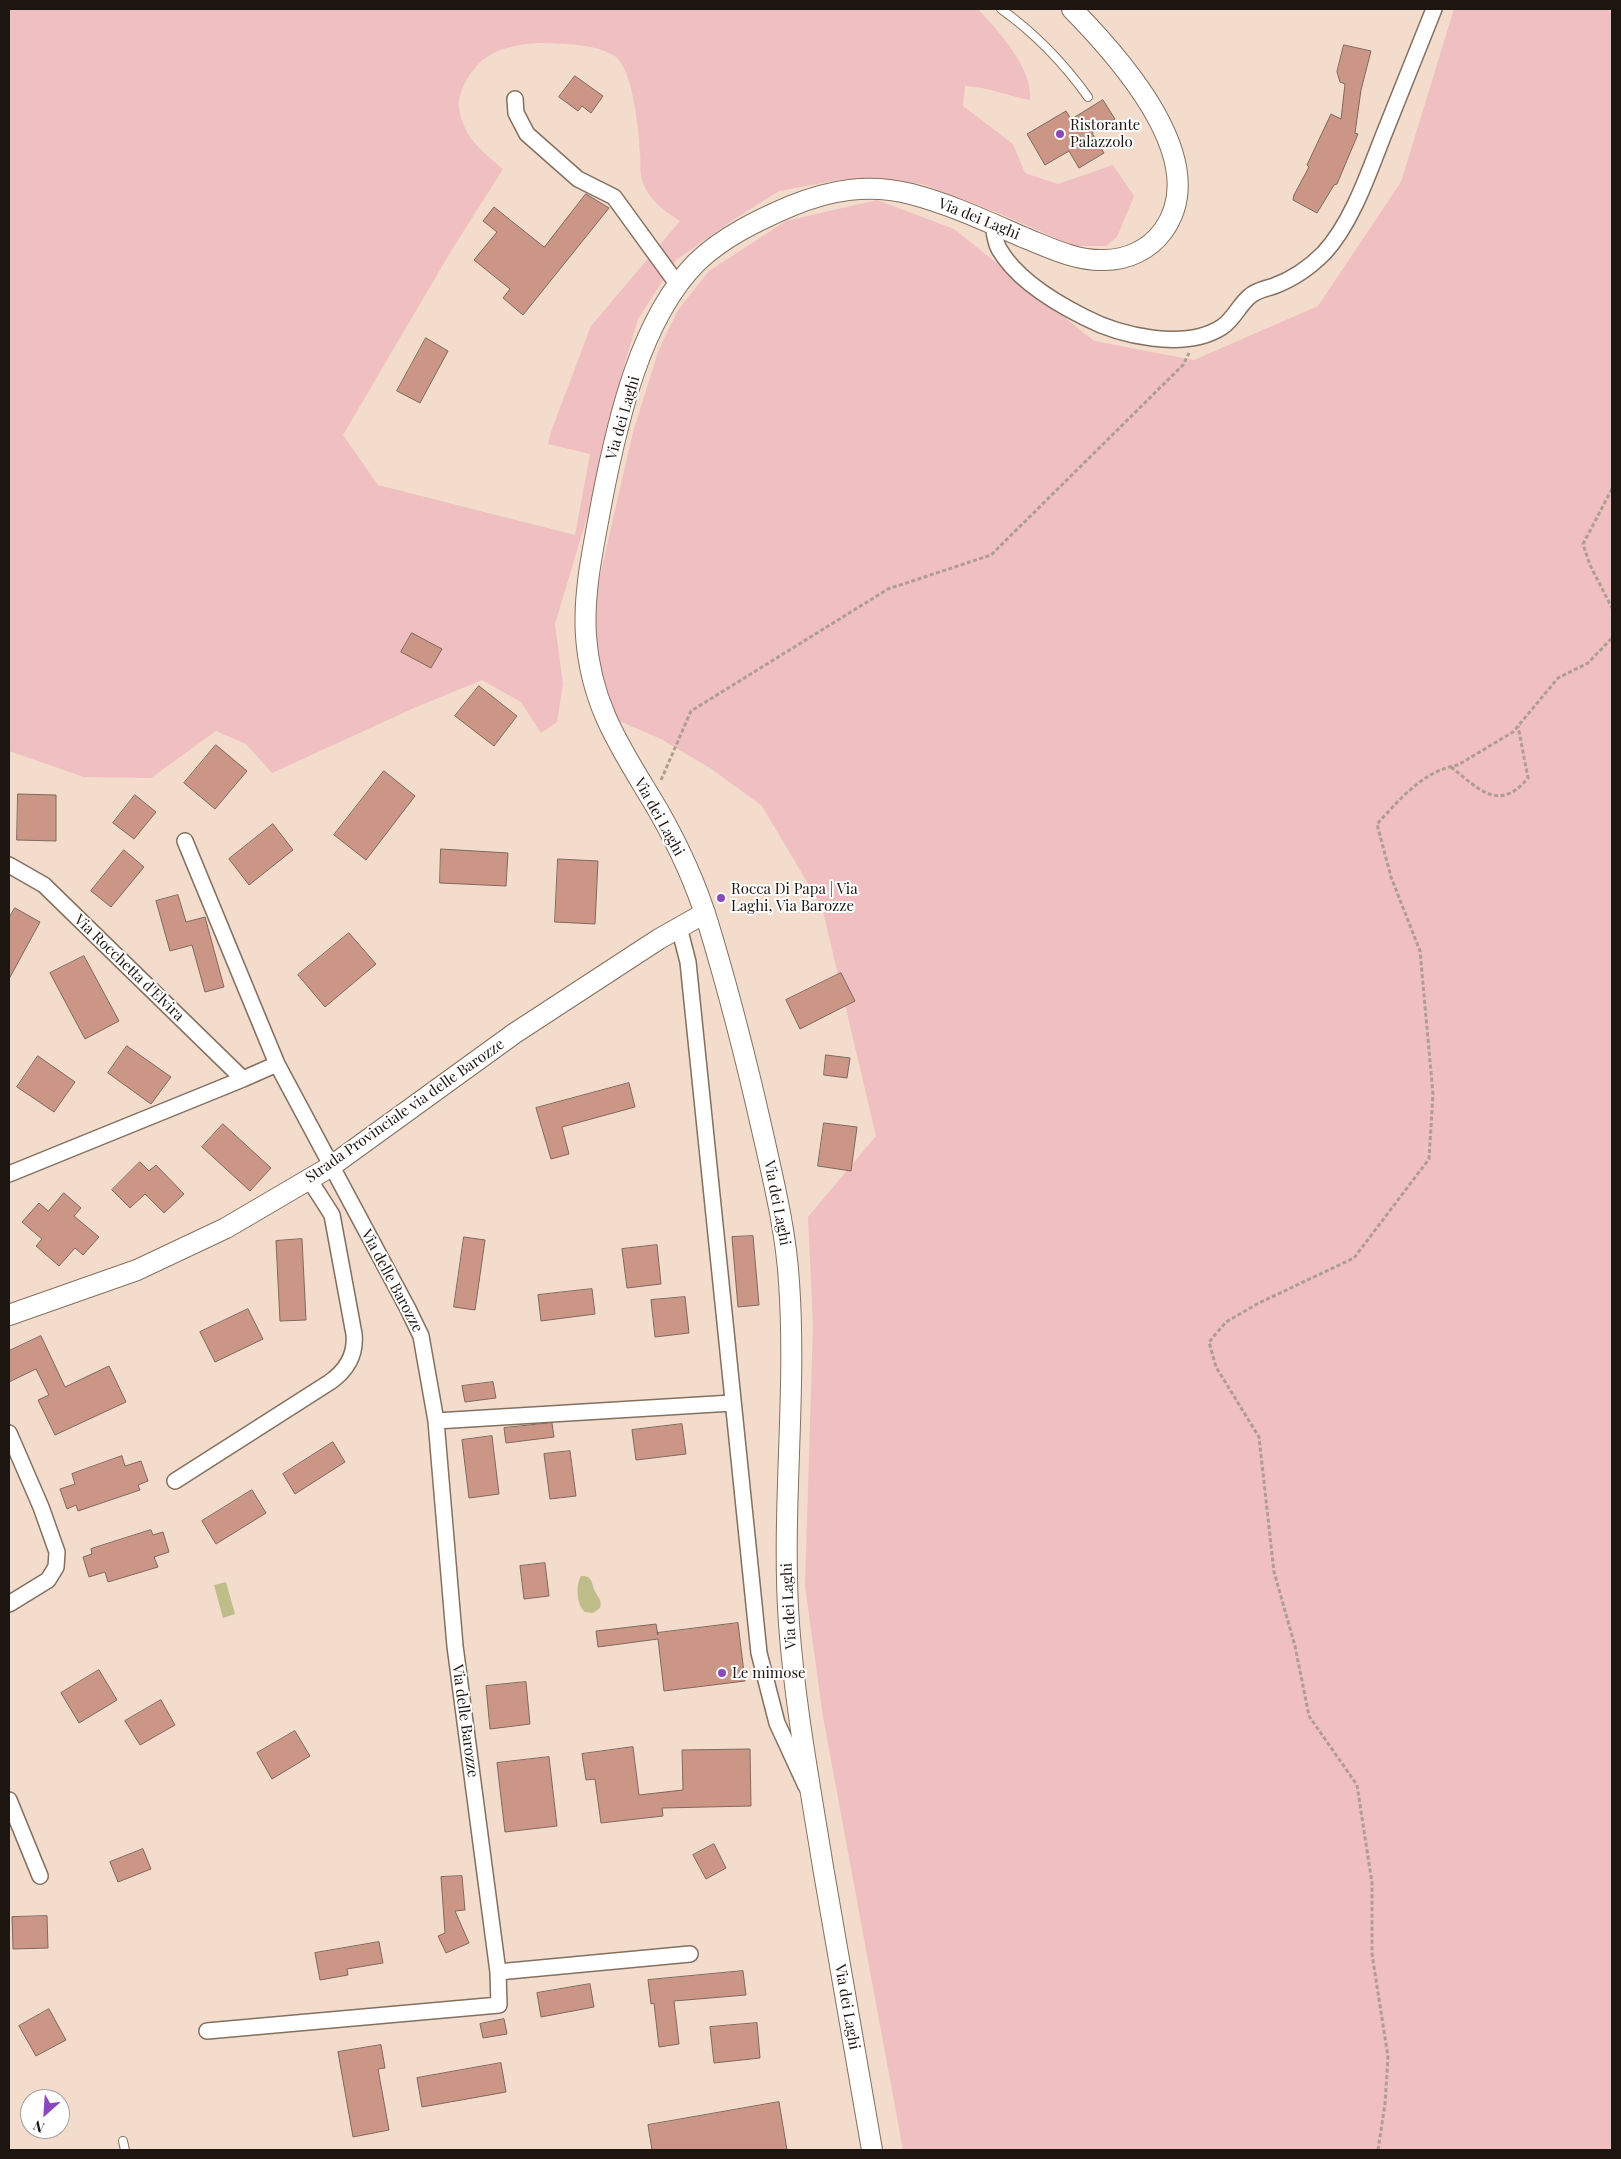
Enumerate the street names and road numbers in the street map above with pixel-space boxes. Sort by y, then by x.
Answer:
street label: Via dei Laghi [936,194,1022,244]
street label: Via dei Laghi [602,374,644,462]
street label: Via dei Laghi [630,775,688,859]
street label: Via Rocchetta d'Elvira [70,911,188,1025]
street label: Strada Provinciale via delle Barozze [302,1035,508,1187]
street label: Via dei Laghi [760,1159,794,1247]
street label: Via delle Barozze [357,1226,427,1336]
street label: Via dei Laghi [778,1562,800,1650]
street label: Via delle Barozze [448,1663,482,1779]
street label: Via dei Laghi [831,1963,863,2051]

